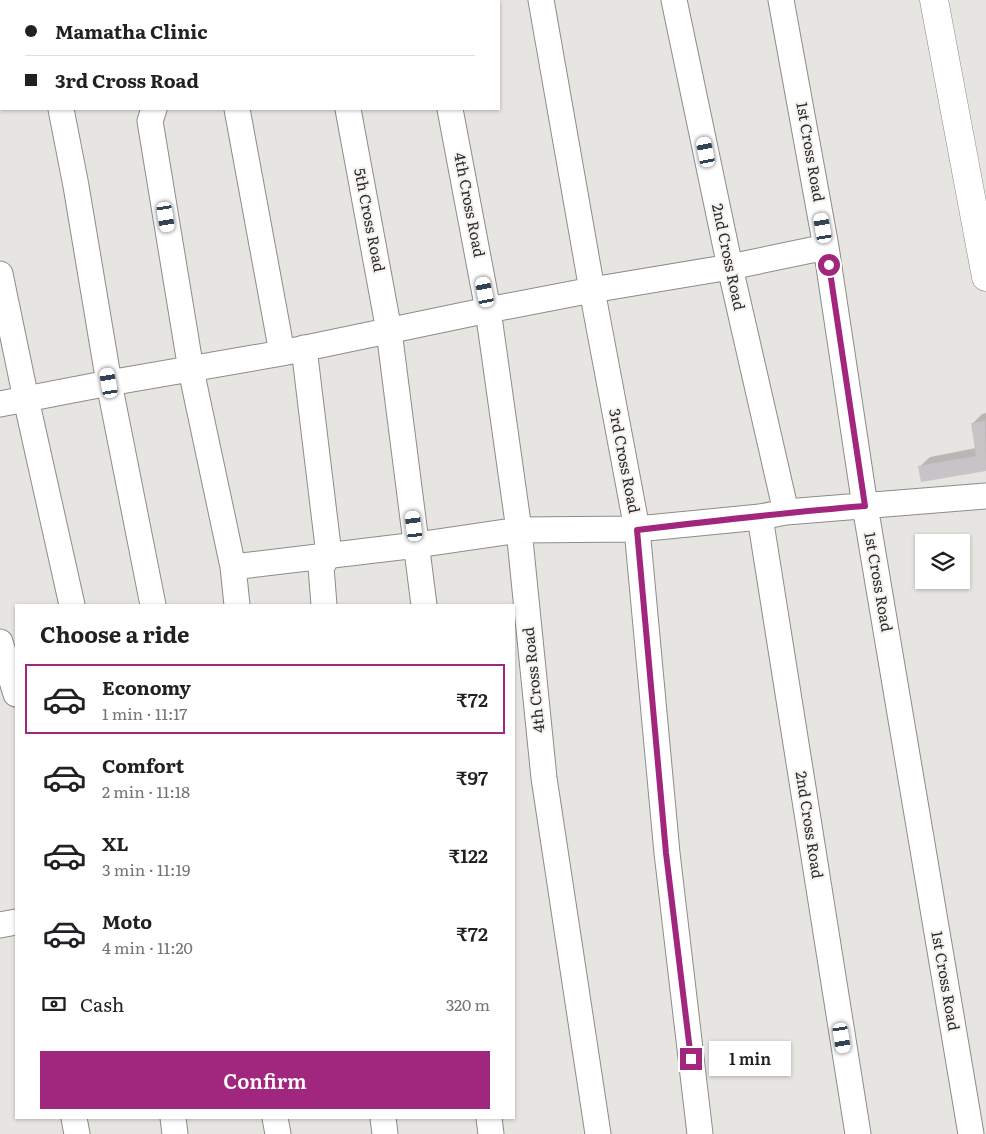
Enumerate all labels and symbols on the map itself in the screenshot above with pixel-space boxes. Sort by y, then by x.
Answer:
street label: 1st Cross Road [791,100,832,203]
car [695,136,716,168]
street label: 4th Cross Road [449,150,492,259]
street label: 5th Cross Road [349,166,392,274]
car [156,201,175,233]
street label: 2nd Cross Road [707,201,752,312]
car [813,212,832,244]
route start [818,254,840,276]
car [474,276,495,308]
car [99,367,118,399]
street label: 3rd Cross Road [604,406,647,515]
car [404,510,423,542]
street label: 1st Cross Road [859,530,900,633]
street label: 4th Cross Road [516,626,549,734]
street label: 2nd Cross Road [791,769,830,880]
street label: 1st Cross Road [926,929,967,1032]
car [832,1022,851,1054]
callout: 1 min [708,1042,791,1076]
route end [680,1048,702,1070]

